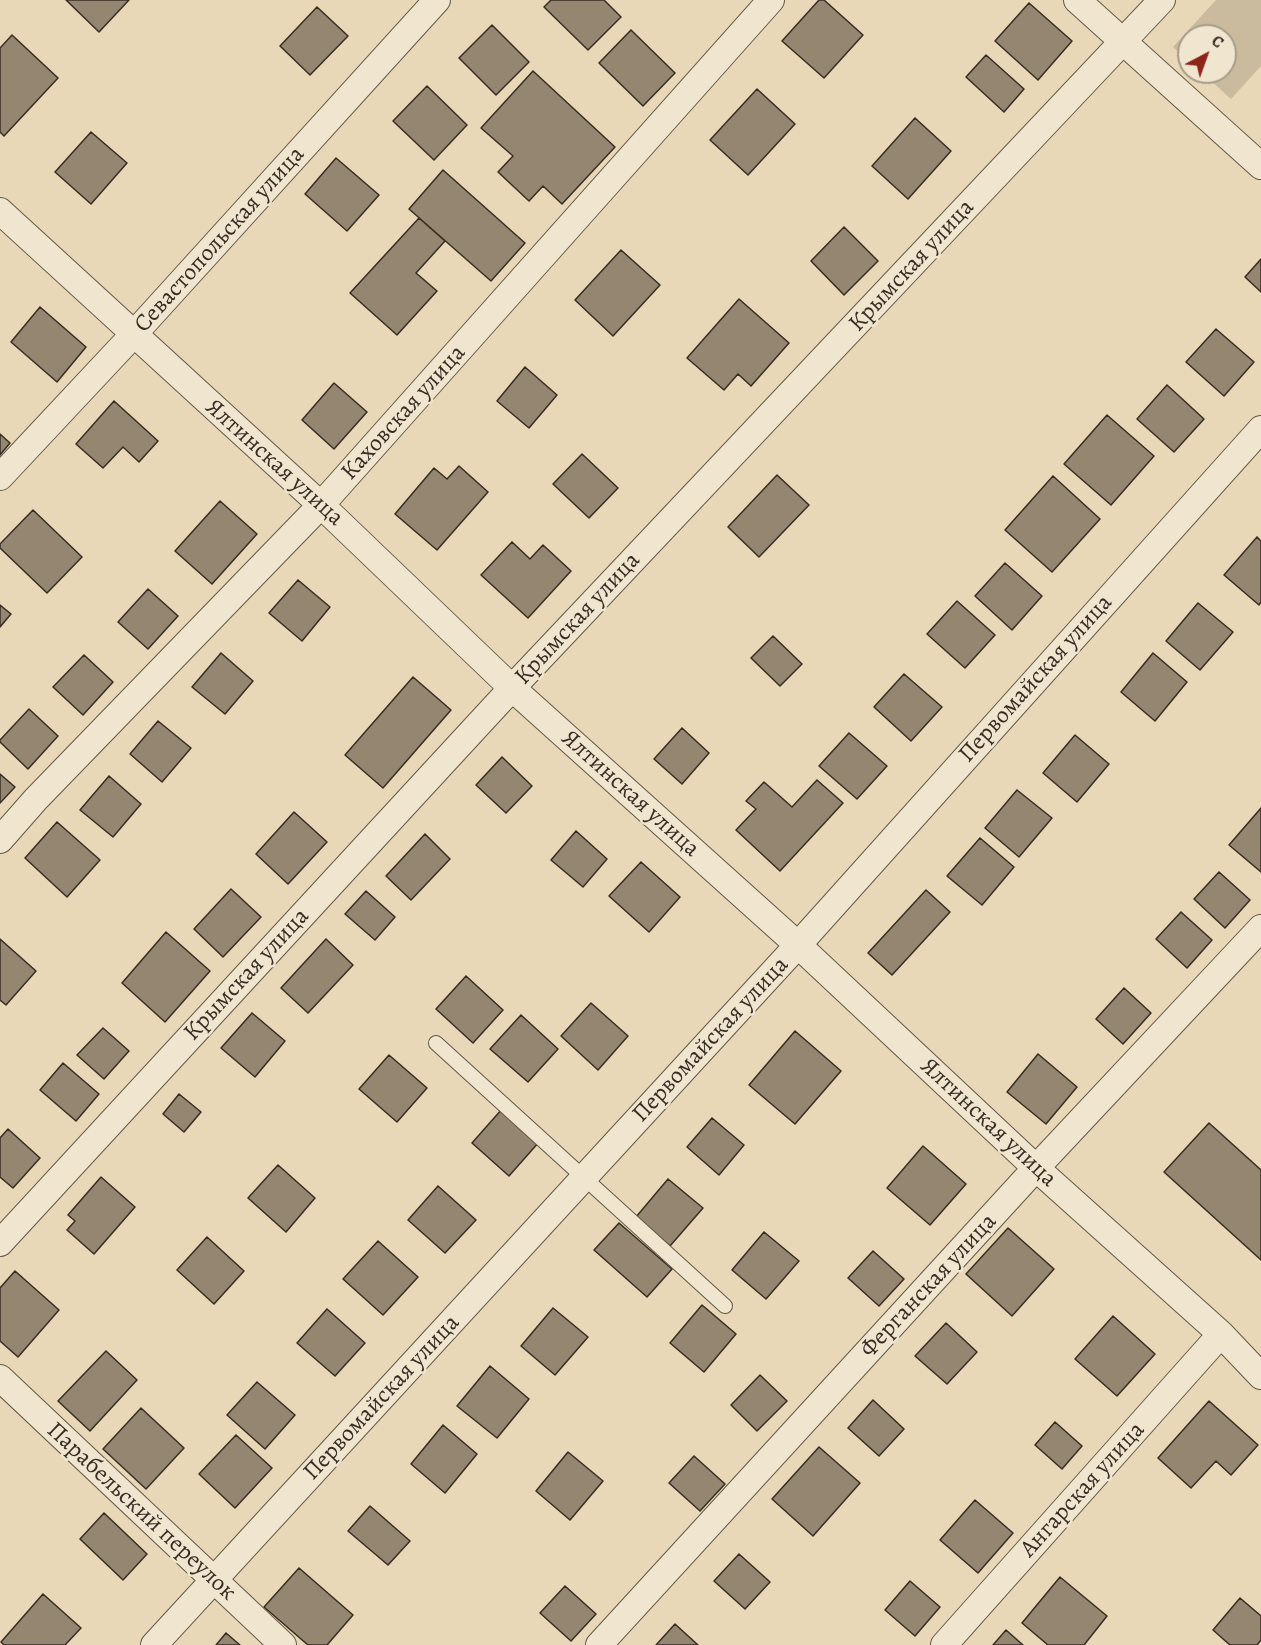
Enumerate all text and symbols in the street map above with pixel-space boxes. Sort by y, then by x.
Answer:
north arrow [1177,24,1237,84]
text: С [1207,30,1228,53]
street label: Севастопольская улица [129,141,311,339]
street label: Крымская улица [843,194,981,338]
street label: Каховская улица [336,339,472,487]
street label: Ялтинская улица [199,393,349,533]
street label: Крымская улица [509,547,647,691]
street label: Первомайская улица [953,589,1119,769]
street label: Ялтинская улица [555,724,705,864]
street label: Крымская улица [178,903,316,1047]
street label: Первомайская улица [627,951,795,1129]
street label: Ялтинская улица [914,1052,1062,1194]
street label: Ферганская улица [855,1208,1003,1364]
street label: Первомайская улица [298,1309,466,1487]
street label: Ангарская улица [1015,1416,1151,1564]
street label: Парабельский переулок [40,1417,242,1607]

